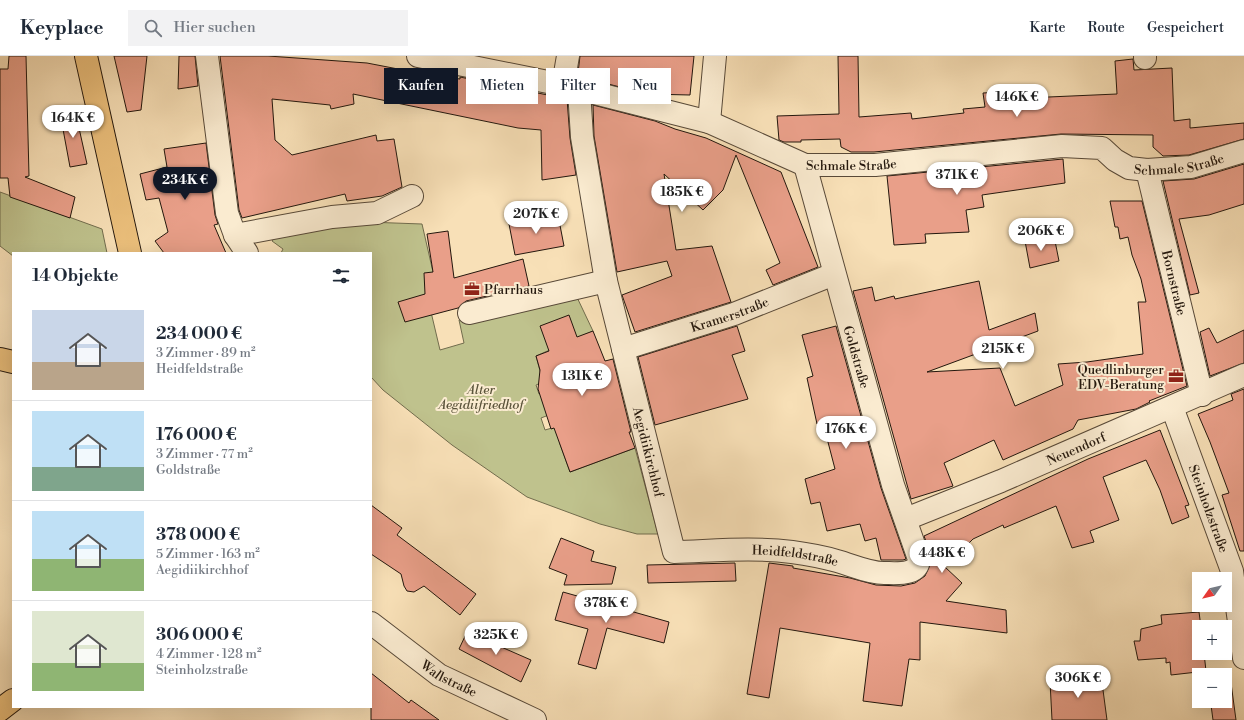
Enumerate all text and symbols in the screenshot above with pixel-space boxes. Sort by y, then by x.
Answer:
search box [128,10,408,46]
text: Keyplace [20,16,104,40]
icon: search [142,17,164,39]
text: Hier suchen [174,18,256,37]
text: Karte [1029,19,1066,37]
text: Route [1088,19,1125,37]
text: Gespeichert [1147,19,1224,37]
chip: Kaufen [384,68,458,104]
chip: Mieten [466,68,538,104]
chip: Filter [546,68,610,104]
chip: Neu [618,68,671,104]
pin: 146K € [984,84,1050,118]
text: 146K € [995,89,1039,105]
pin: 164K € [40,105,106,139]
text: 164K € [51,110,95,126]
street label: Schmale Straße [1133,150,1226,179]
street label: Schmale Straße [806,156,898,174]
pin: 371K € [924,162,990,196]
pin: 234K € [152,167,218,201]
text: 371K € [936,167,978,183]
text: 234K € [162,172,208,188]
pin: 185K € [649,179,715,213]
text: 185K € [660,184,704,200]
pin: 207K € [503,201,569,235]
text: 207K € [513,206,559,222]
pin: 206K € [1008,218,1074,252]
text: 206K € [1018,223,1064,239]
street label: Bornstraße [1158,248,1189,318]
text: 14 Objekte [32,265,118,287]
icon: filters [330,265,352,287]
office icon: Pfarrhaus [463,280,481,298]
place label: Pfarrhaus [484,282,543,298]
street label: Kramerstraße [689,294,772,336]
text: 234 000 € [156,323,242,345]
street label: Goldstraße [839,324,873,391]
icon: home [64,326,112,374]
pin: 215K € [970,336,1036,370]
text: 215K € [981,341,1025,357]
text: 3 Zimmer · 89 m² [156,345,256,361]
text: Heidfeldstraße [156,361,243,377]
place label: Quedlinburger EDV-Beratung [1077,362,1164,393]
pin: 131K € [549,363,615,397]
office icon: Quedlinburger EDV-Beratung [1167,367,1185,385]
text: 131K € [561,368,603,384]
park label: Alter Aegidiifriedhof [437,382,526,413]
street label: Aegidiikirchhof [629,404,667,500]
pin: 176K € [813,416,879,450]
text: 176K € [825,421,867,437]
text: 176 000 € [156,424,237,446]
icon: home [64,427,112,475]
street label: Neuendorf [1044,429,1110,469]
text: 3 Zimmer · 77 m² [156,446,253,462]
text: Goldstraße [156,462,221,478]
street label: Steinholzstraße [1185,463,1232,555]
text: 378 000 € [156,524,240,546]
icon: home [64,527,112,575]
pin: 448K € [909,540,975,574]
street label: Heidfeldstraße [752,543,840,570]
text: 448K € [919,545,966,561]
text: 5 Zimmer · 163 m² [156,546,260,562]
text: Aegidiikirchhof [156,562,248,578]
north arrow [1192,572,1232,612]
map controls [1192,572,1232,708]
pin: 378K € [573,590,639,624]
text: 378K € [584,595,628,611]
button: + [1192,620,1232,660]
pin: 325K € [463,622,529,656]
text: 306 000 € [156,624,243,646]
icon: home [64,627,112,675]
text: 325K € [473,627,519,643]
text: 4 Zimmer · 128 m² [156,646,262,662]
street label: Wallstraße [416,656,480,701]
text: Steinholzstraße [156,662,248,678]
pin: 306K € [1045,665,1111,699]
button: − [1192,668,1232,708]
text: 306K € [1055,670,1101,686]

